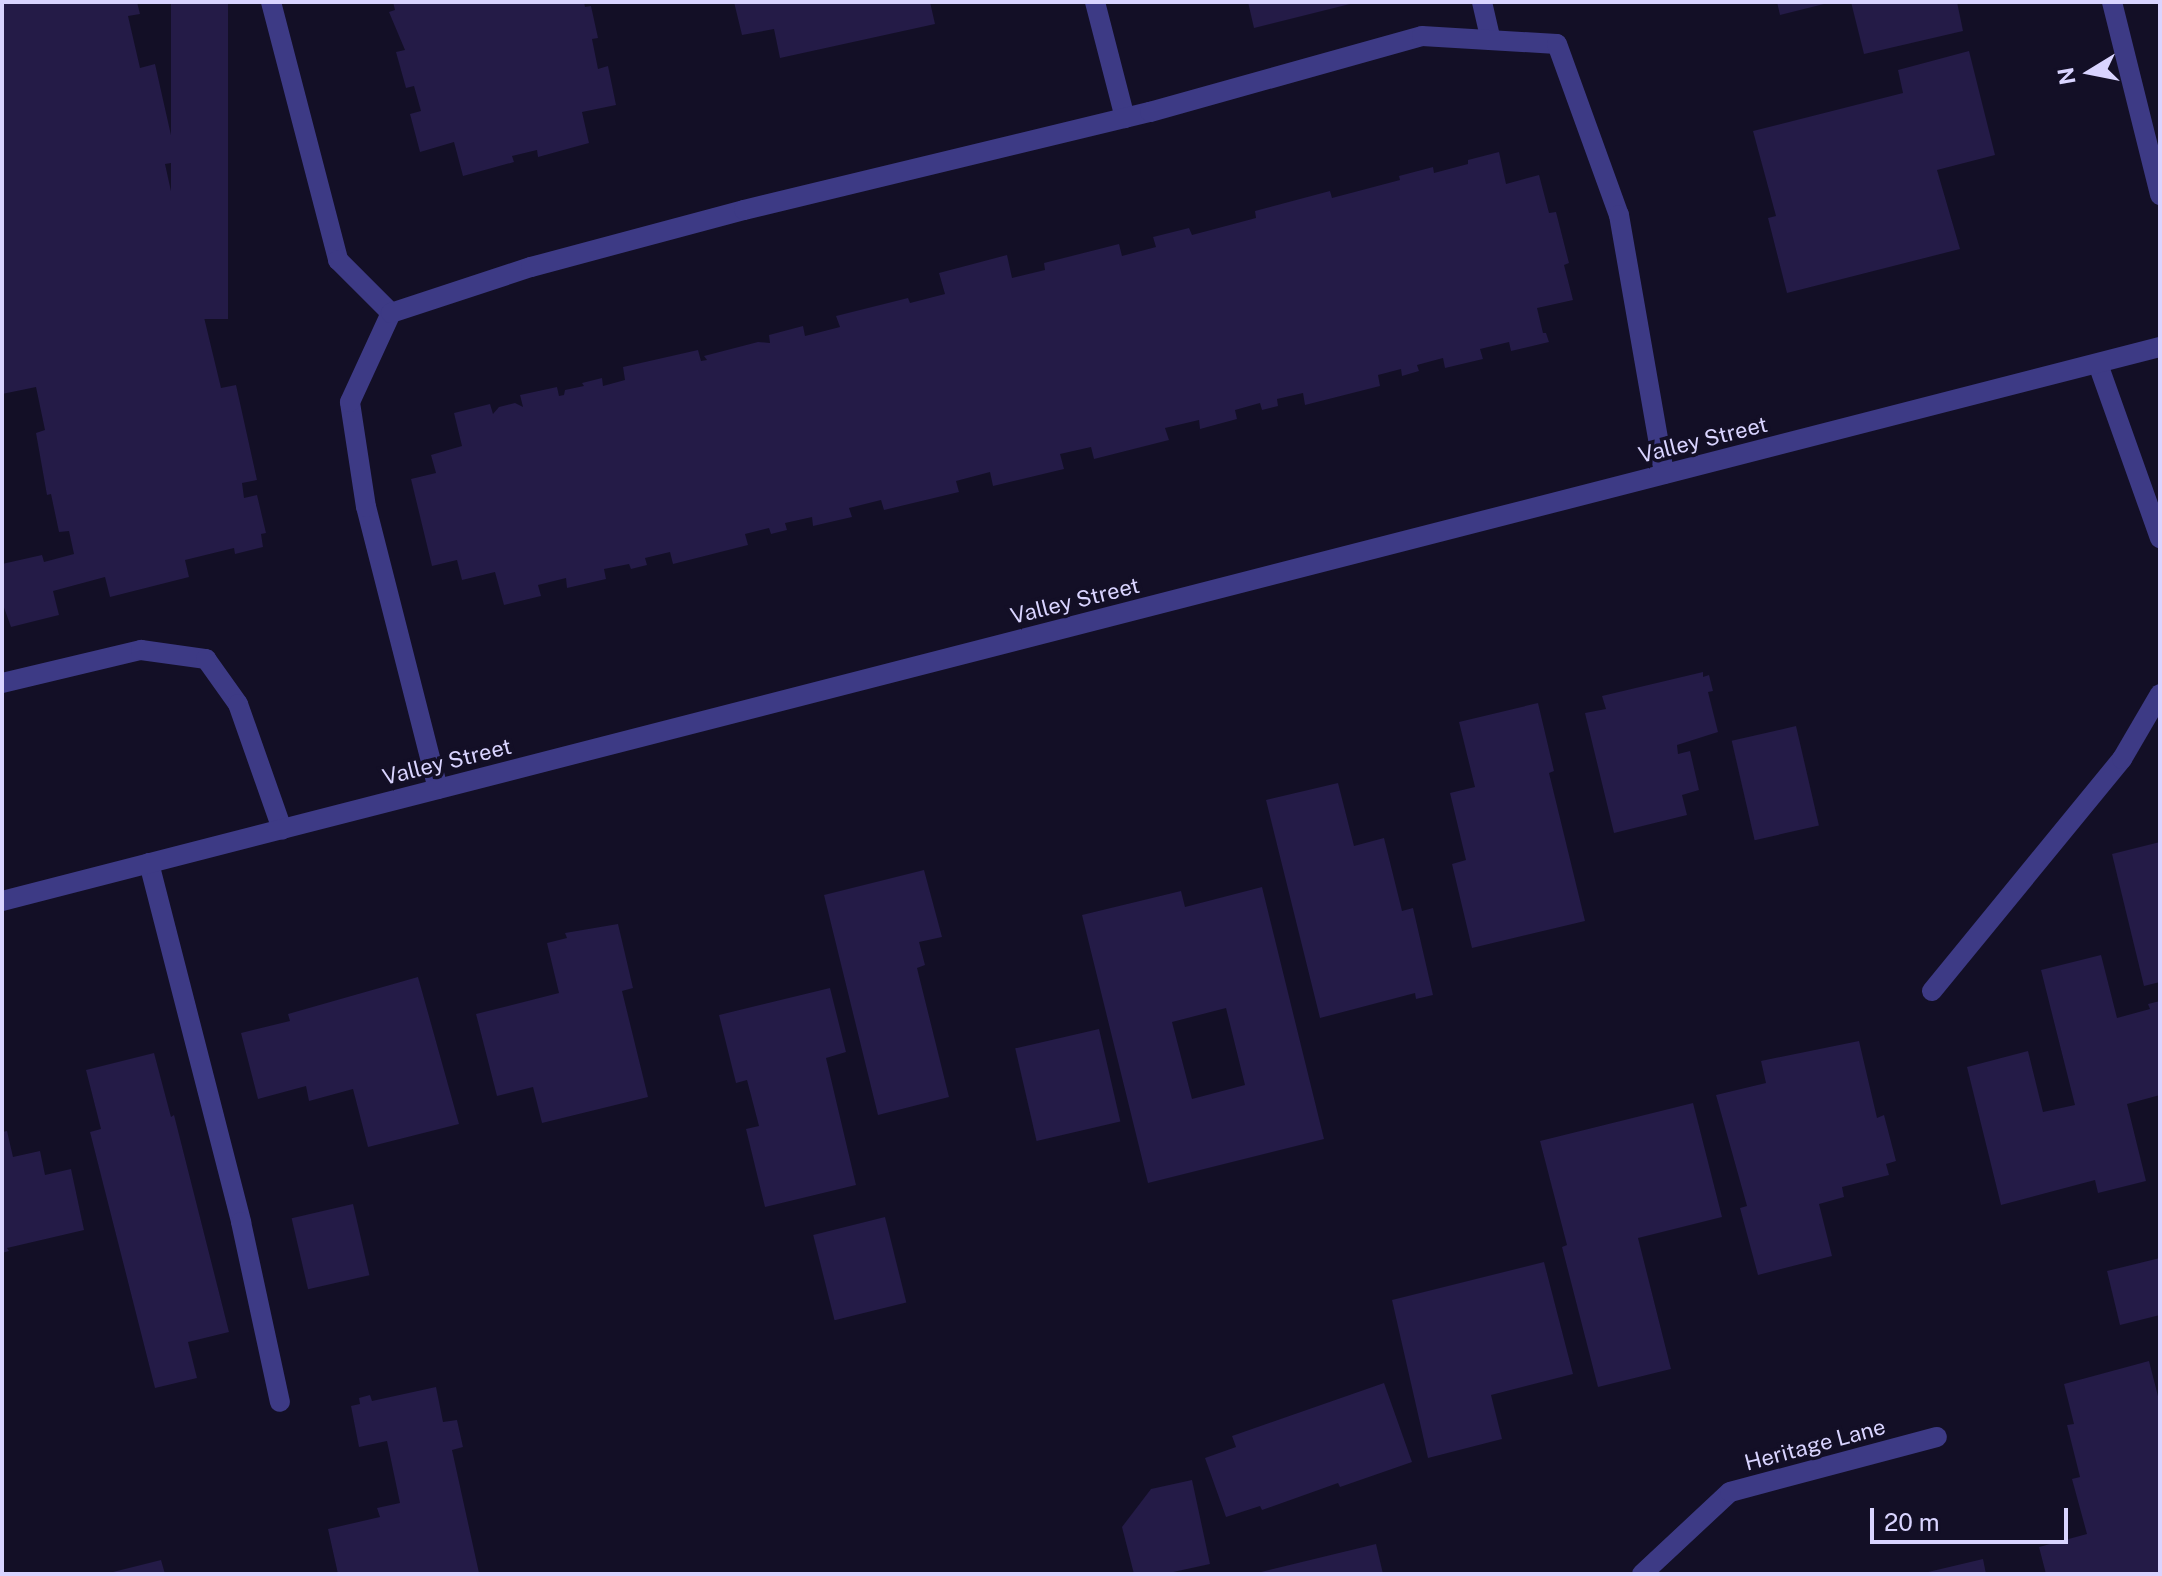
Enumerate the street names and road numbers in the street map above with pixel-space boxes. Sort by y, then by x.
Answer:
street label: Valley Street [1636,411,1770,469]
street label: Valley Street [1008,572,1142,630]
street label: Valley Street [380,733,514,791]
street label: Heritage Lane [1742,1414,1888,1476]

